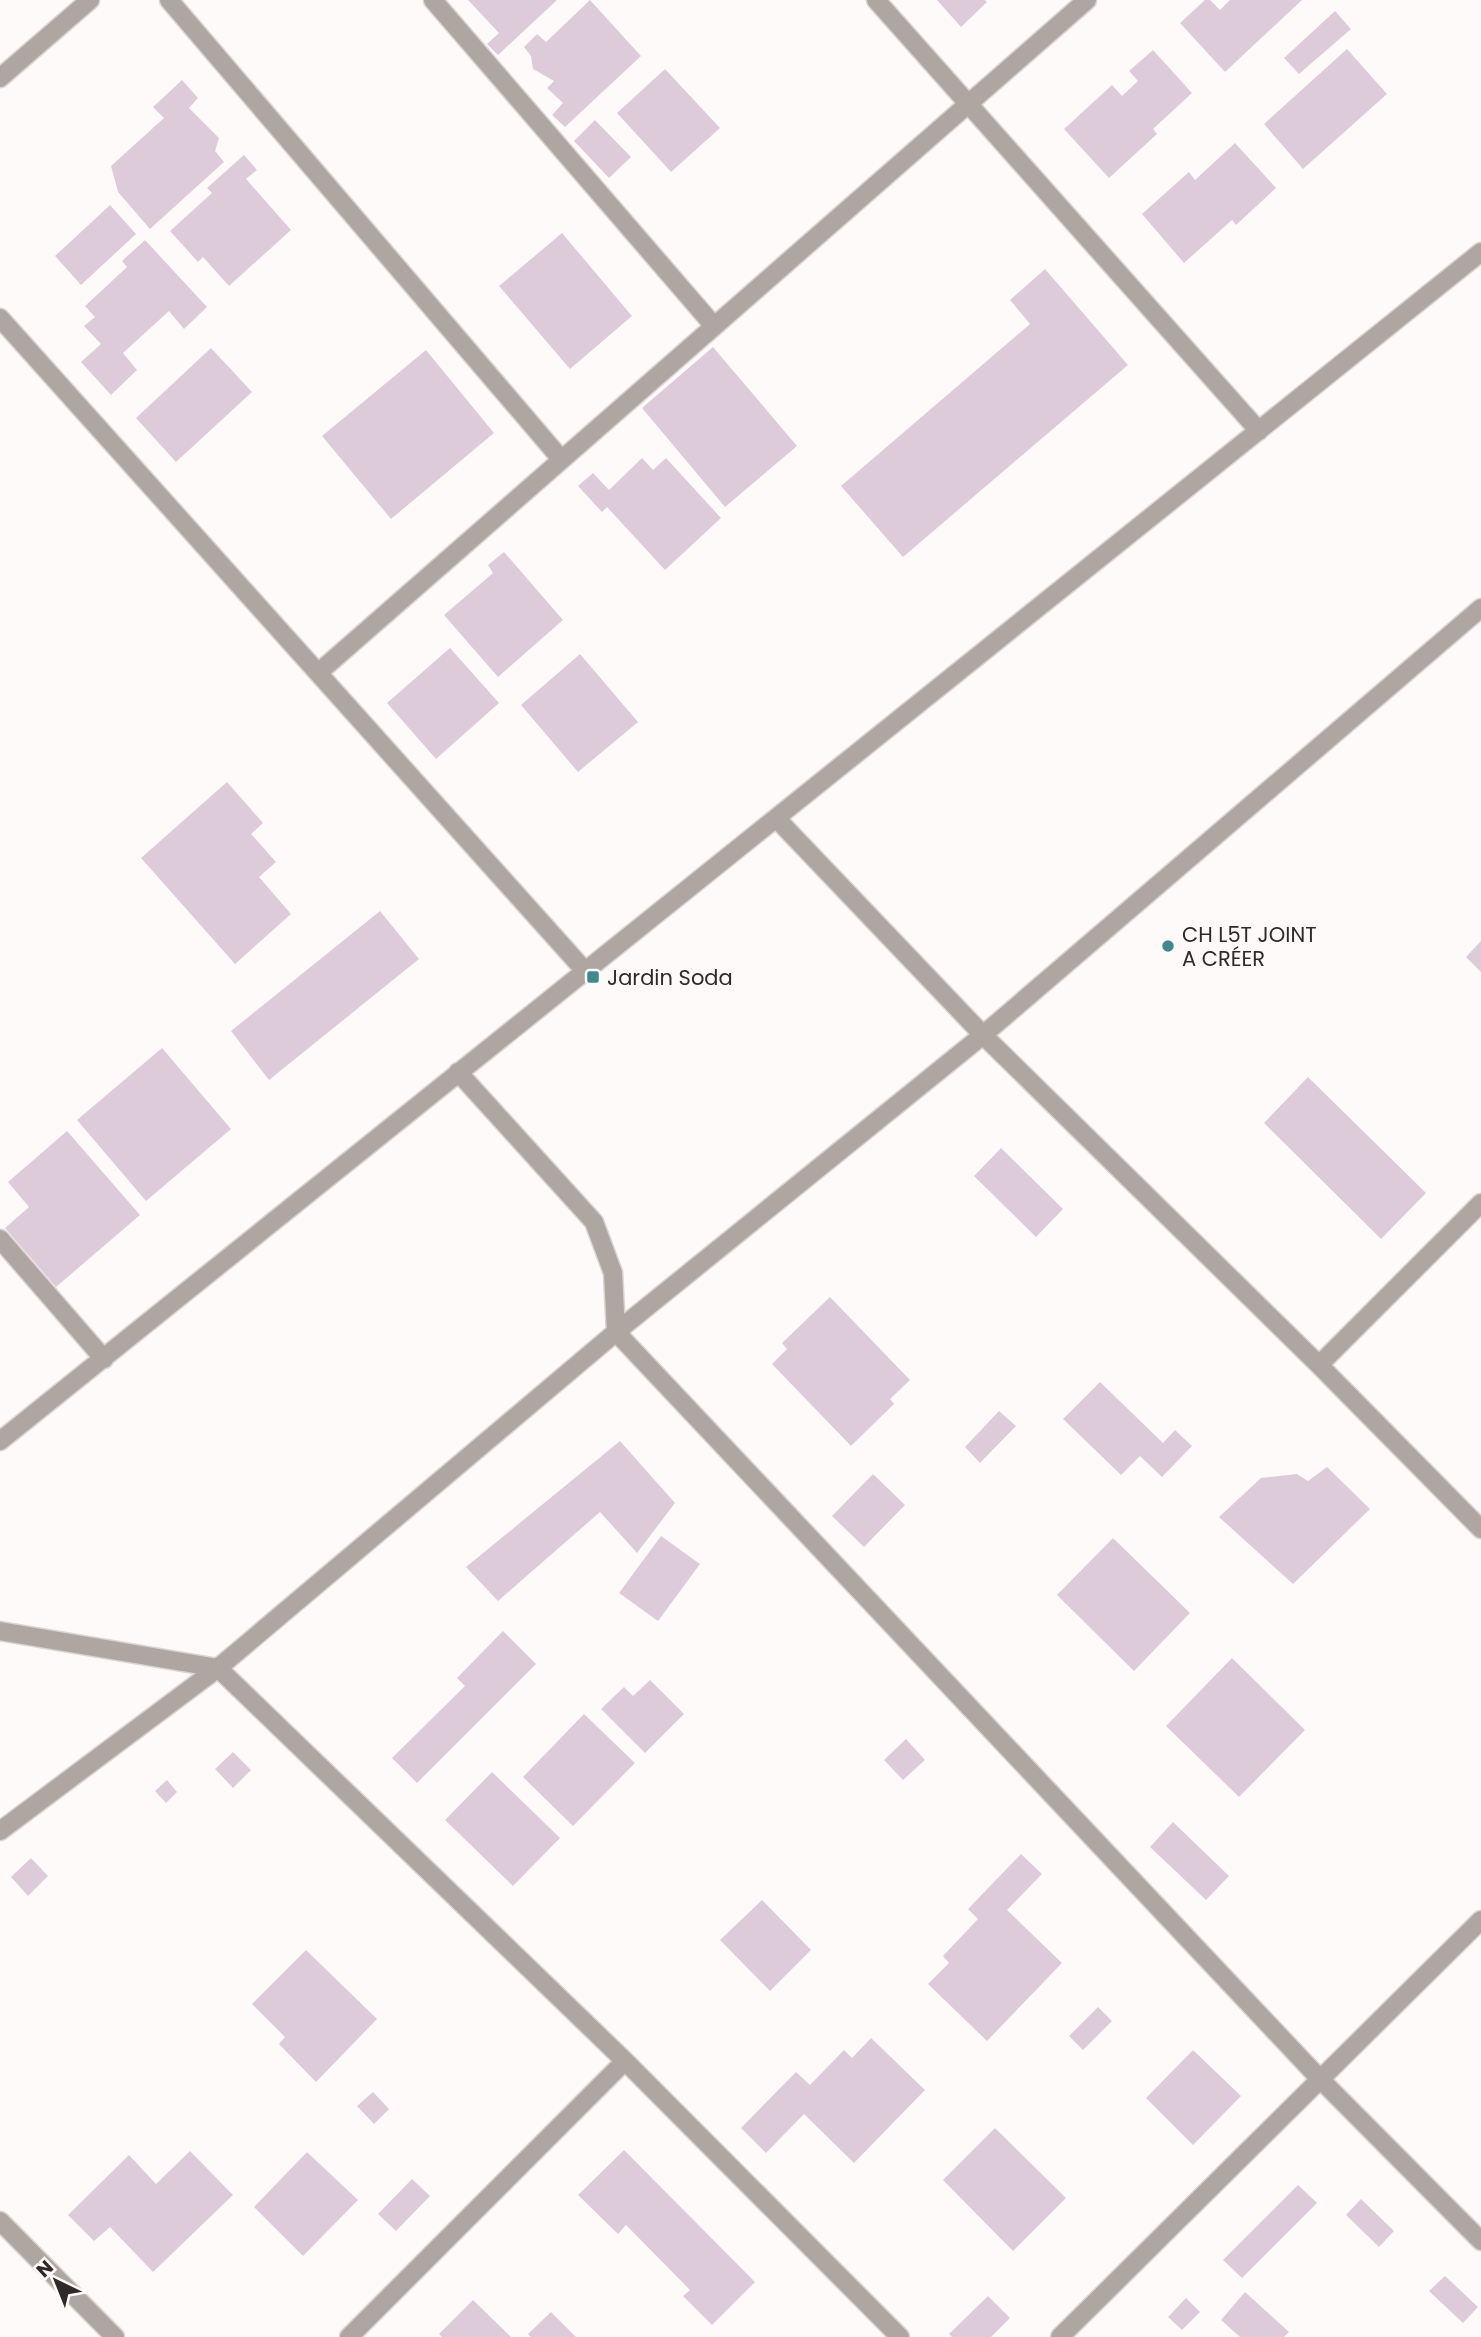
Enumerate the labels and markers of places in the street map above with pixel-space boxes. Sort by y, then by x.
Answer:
place label: CH L5T JOINT A CRÉER [1182,920,1317,973]
marker: CH L5T JOINT A CRÉER [1160,938,1176,954]
place label: Jardin Soda [607,963,733,992]
marker: Jardin Soda [585,969,601,985]

